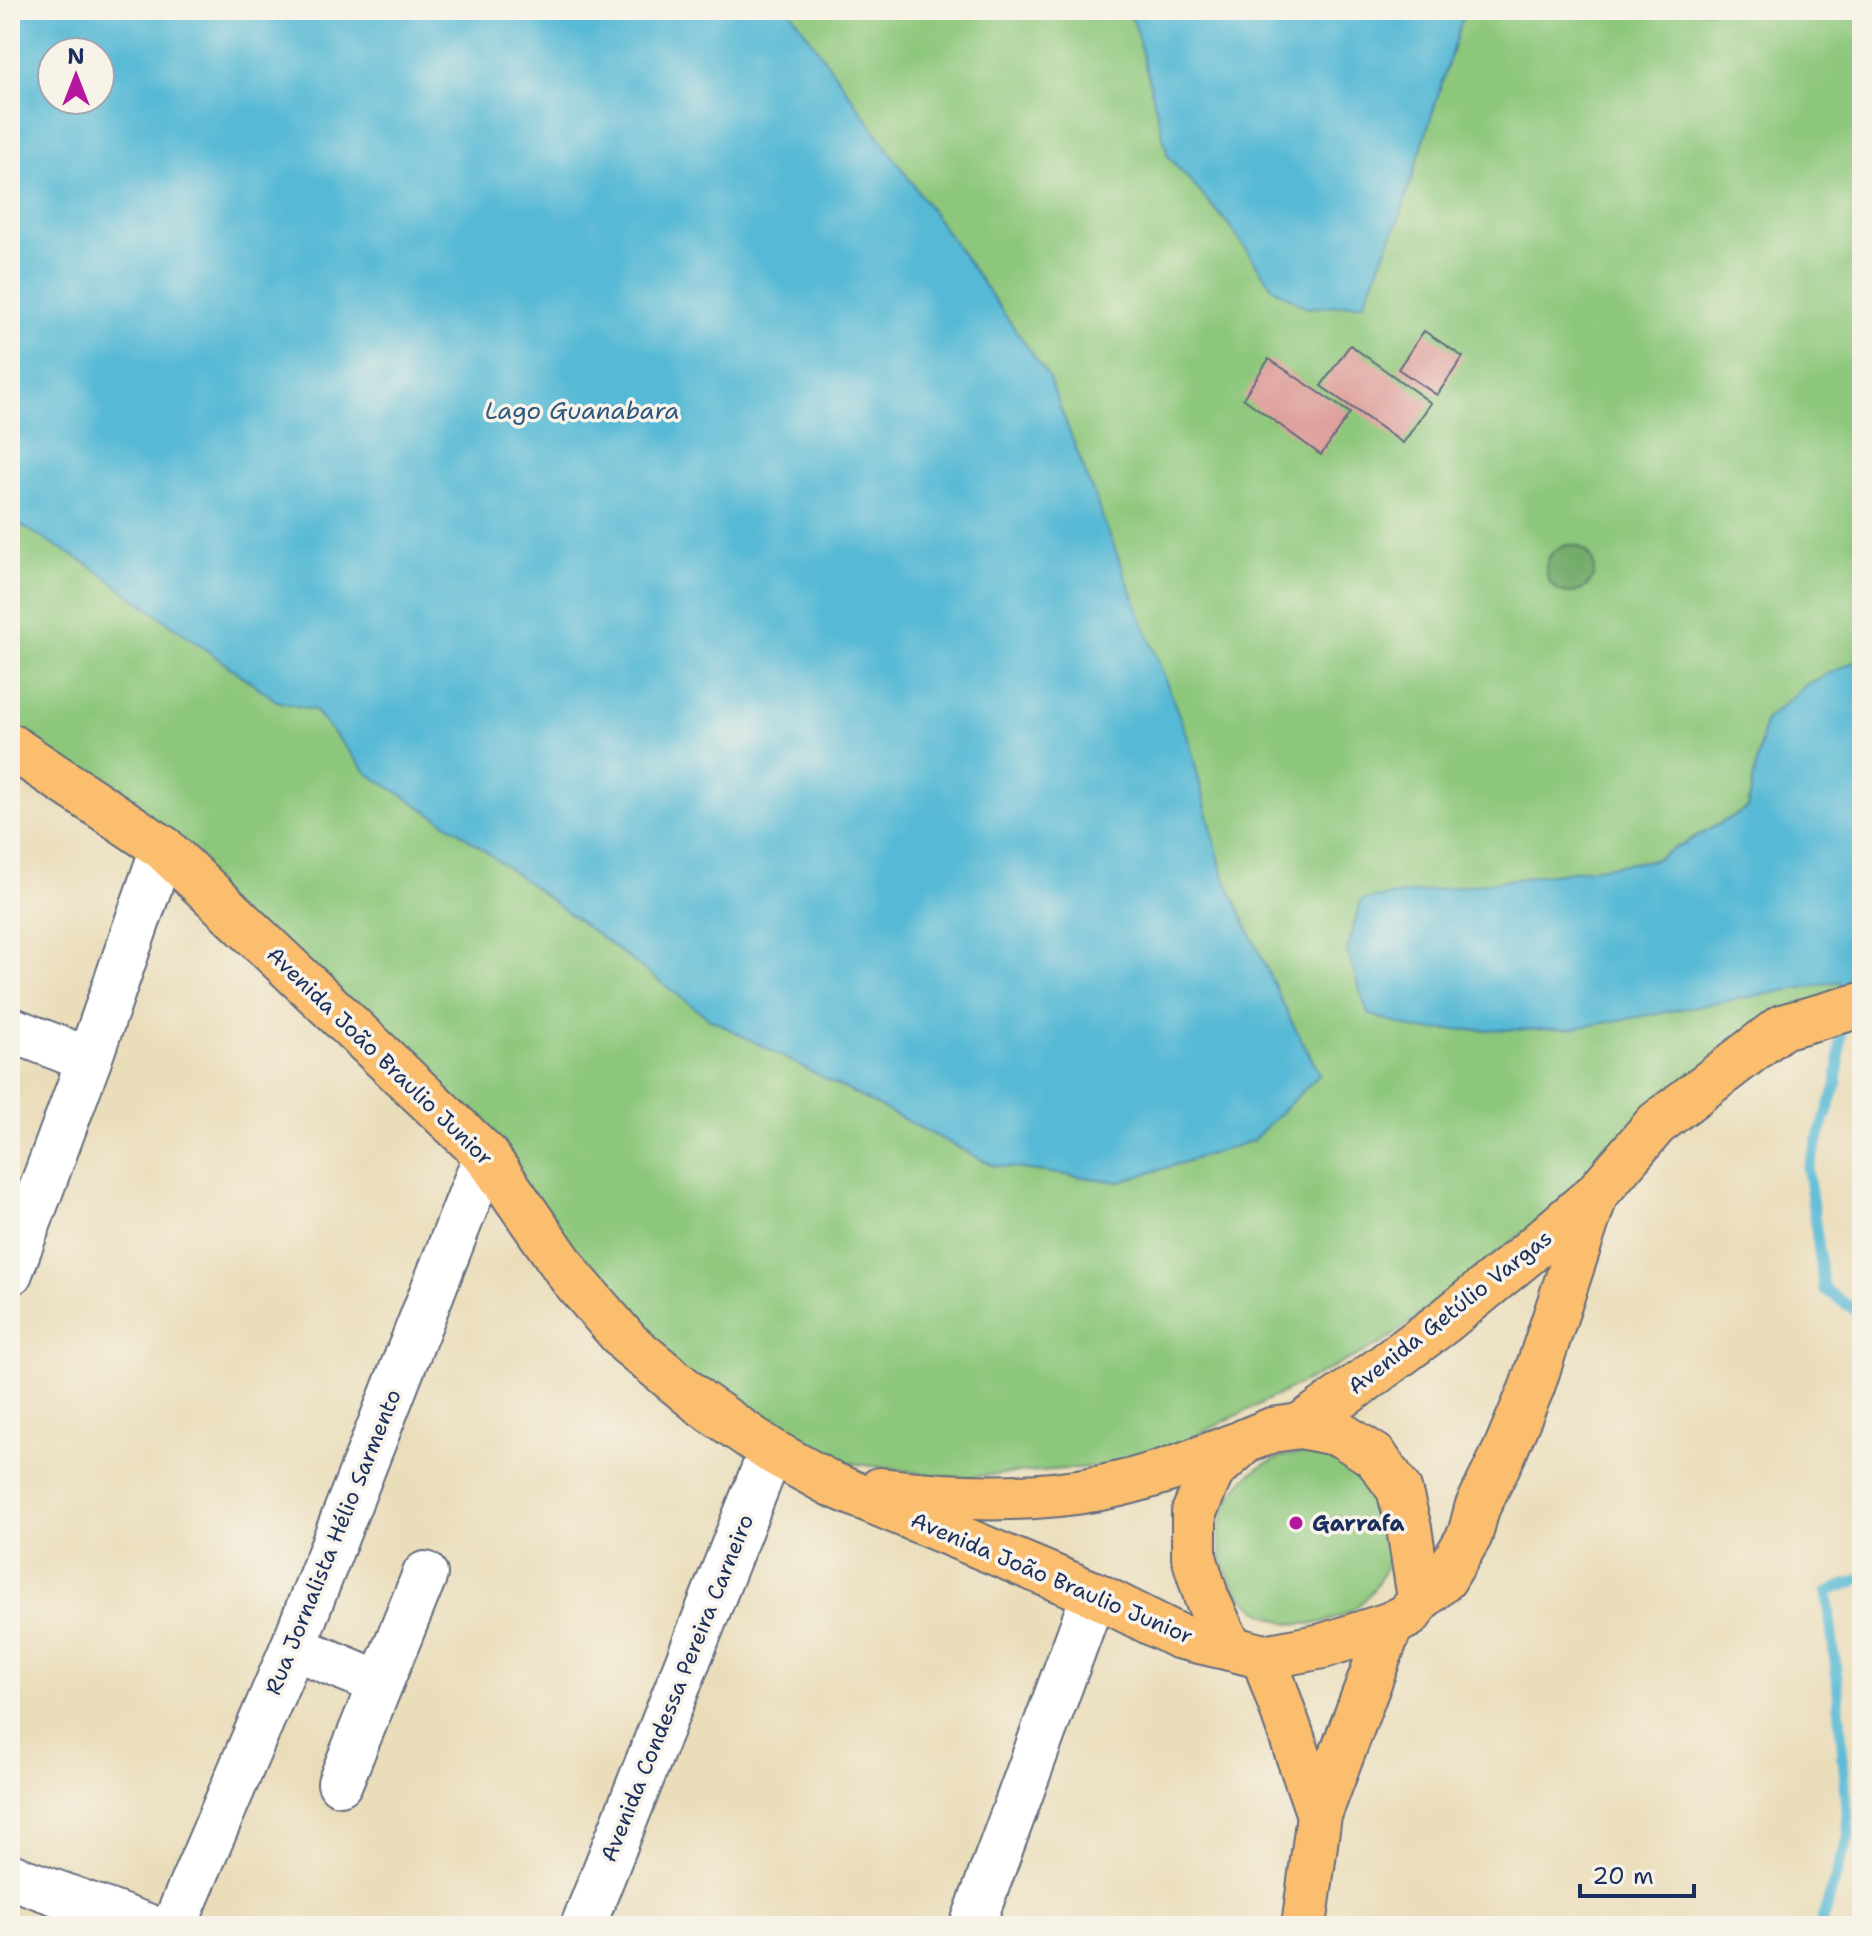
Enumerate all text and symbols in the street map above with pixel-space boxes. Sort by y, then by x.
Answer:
north arrow [36,36,116,116]
text: N [67,42,85,71]
water label: Lago Guanabara [485,395,679,427]
street label: Avenida João Braulio Junior [261,940,499,1172]
street label: Avenida Getúlio Vargas [1342,1223,1558,1401]
street label: Rua Jornalista Hélio Sarmento [258,1385,408,1699]
street label: Avenida João Braulio Junior [907,1505,1197,1651]
place label: Garrafa [1312,1509,1404,1538]
street label: Avenida Condessa Pereira Carneiro [594,1510,760,1866]
marker: Garrafa [1287,1514,1305,1532]
scale bar [1580,1848,1694,1898]
text: 20 m [1592,1860,1654,1892]

